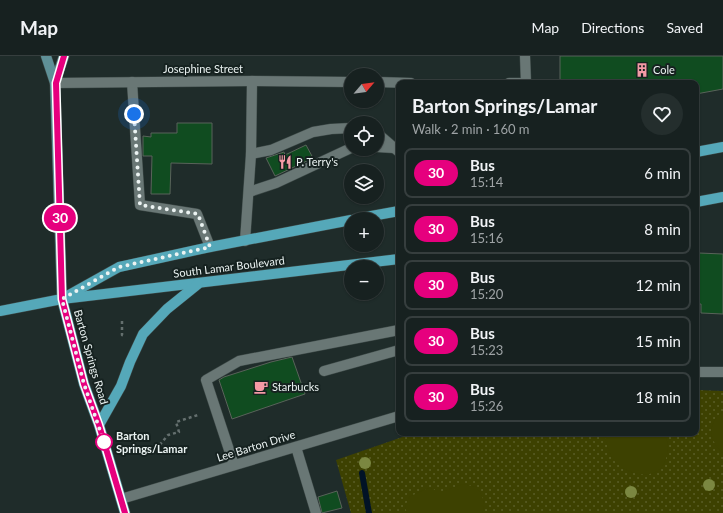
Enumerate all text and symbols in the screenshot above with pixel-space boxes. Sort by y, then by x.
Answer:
text: Map [20,16,58,39]
text: Map [532,19,559,36]
text: Directions [581,19,644,36]
text: Saved [666,19,703,36]
street label: Josephine Street [163,62,243,75]
building icon: Cole [634,62,650,78]
place label: Cole [653,63,675,76]
north arrow [344,68,384,108]
map controls [344,68,384,300]
button: heart [641,93,683,135]
text: Barton Springs/Lamar [412,94,597,117]
your location [124,104,144,124]
button: locate [344,116,384,156]
text: Walk · 2 min · 160 m [412,121,530,137]
restaurant icon: P. Terry's [277,154,293,170]
place label: P. Terry's [296,155,338,168]
text: Bus [470,156,495,174]
button: layers [344,164,384,204]
text: 30 [428,164,444,181]
text: 6 min [644,164,681,182]
text: 15:14 [470,174,503,190]
line badge: 30 [42,205,78,231]
text: 30 [52,209,68,226]
button: + [344,212,384,252]
text: Bus [470,212,495,230]
text: 30 [428,220,444,237]
text: 8 min [644,220,681,238]
text: 15:16 [470,230,503,246]
street label: South Lamar Boulevard [173,253,285,280]
button: − [344,260,384,300]
text: Bus [470,268,495,286]
text: 30 [428,276,444,293]
text: 12 min [635,276,681,294]
text: 15:20 [470,286,503,302]
street label: Barton Springs Road [72,308,111,406]
text: Bus [470,324,495,342]
text: 30 [428,332,444,349]
text: 15 min [635,332,681,350]
text: 15:23 [470,342,503,358]
cafe icon: Starbucks [253,379,269,395]
place label: Starbucks [272,380,319,393]
text: Bus [470,380,495,398]
text: 30 [428,388,444,405]
text: 18 min [635,388,681,406]
text: 15:26 [470,398,503,414]
street label: Lee Barton Drive [215,427,297,464]
place label: Barton Springs/Lamar [116,429,188,455]
marker: Barton Springs/Lamar [95,433,113,451]

